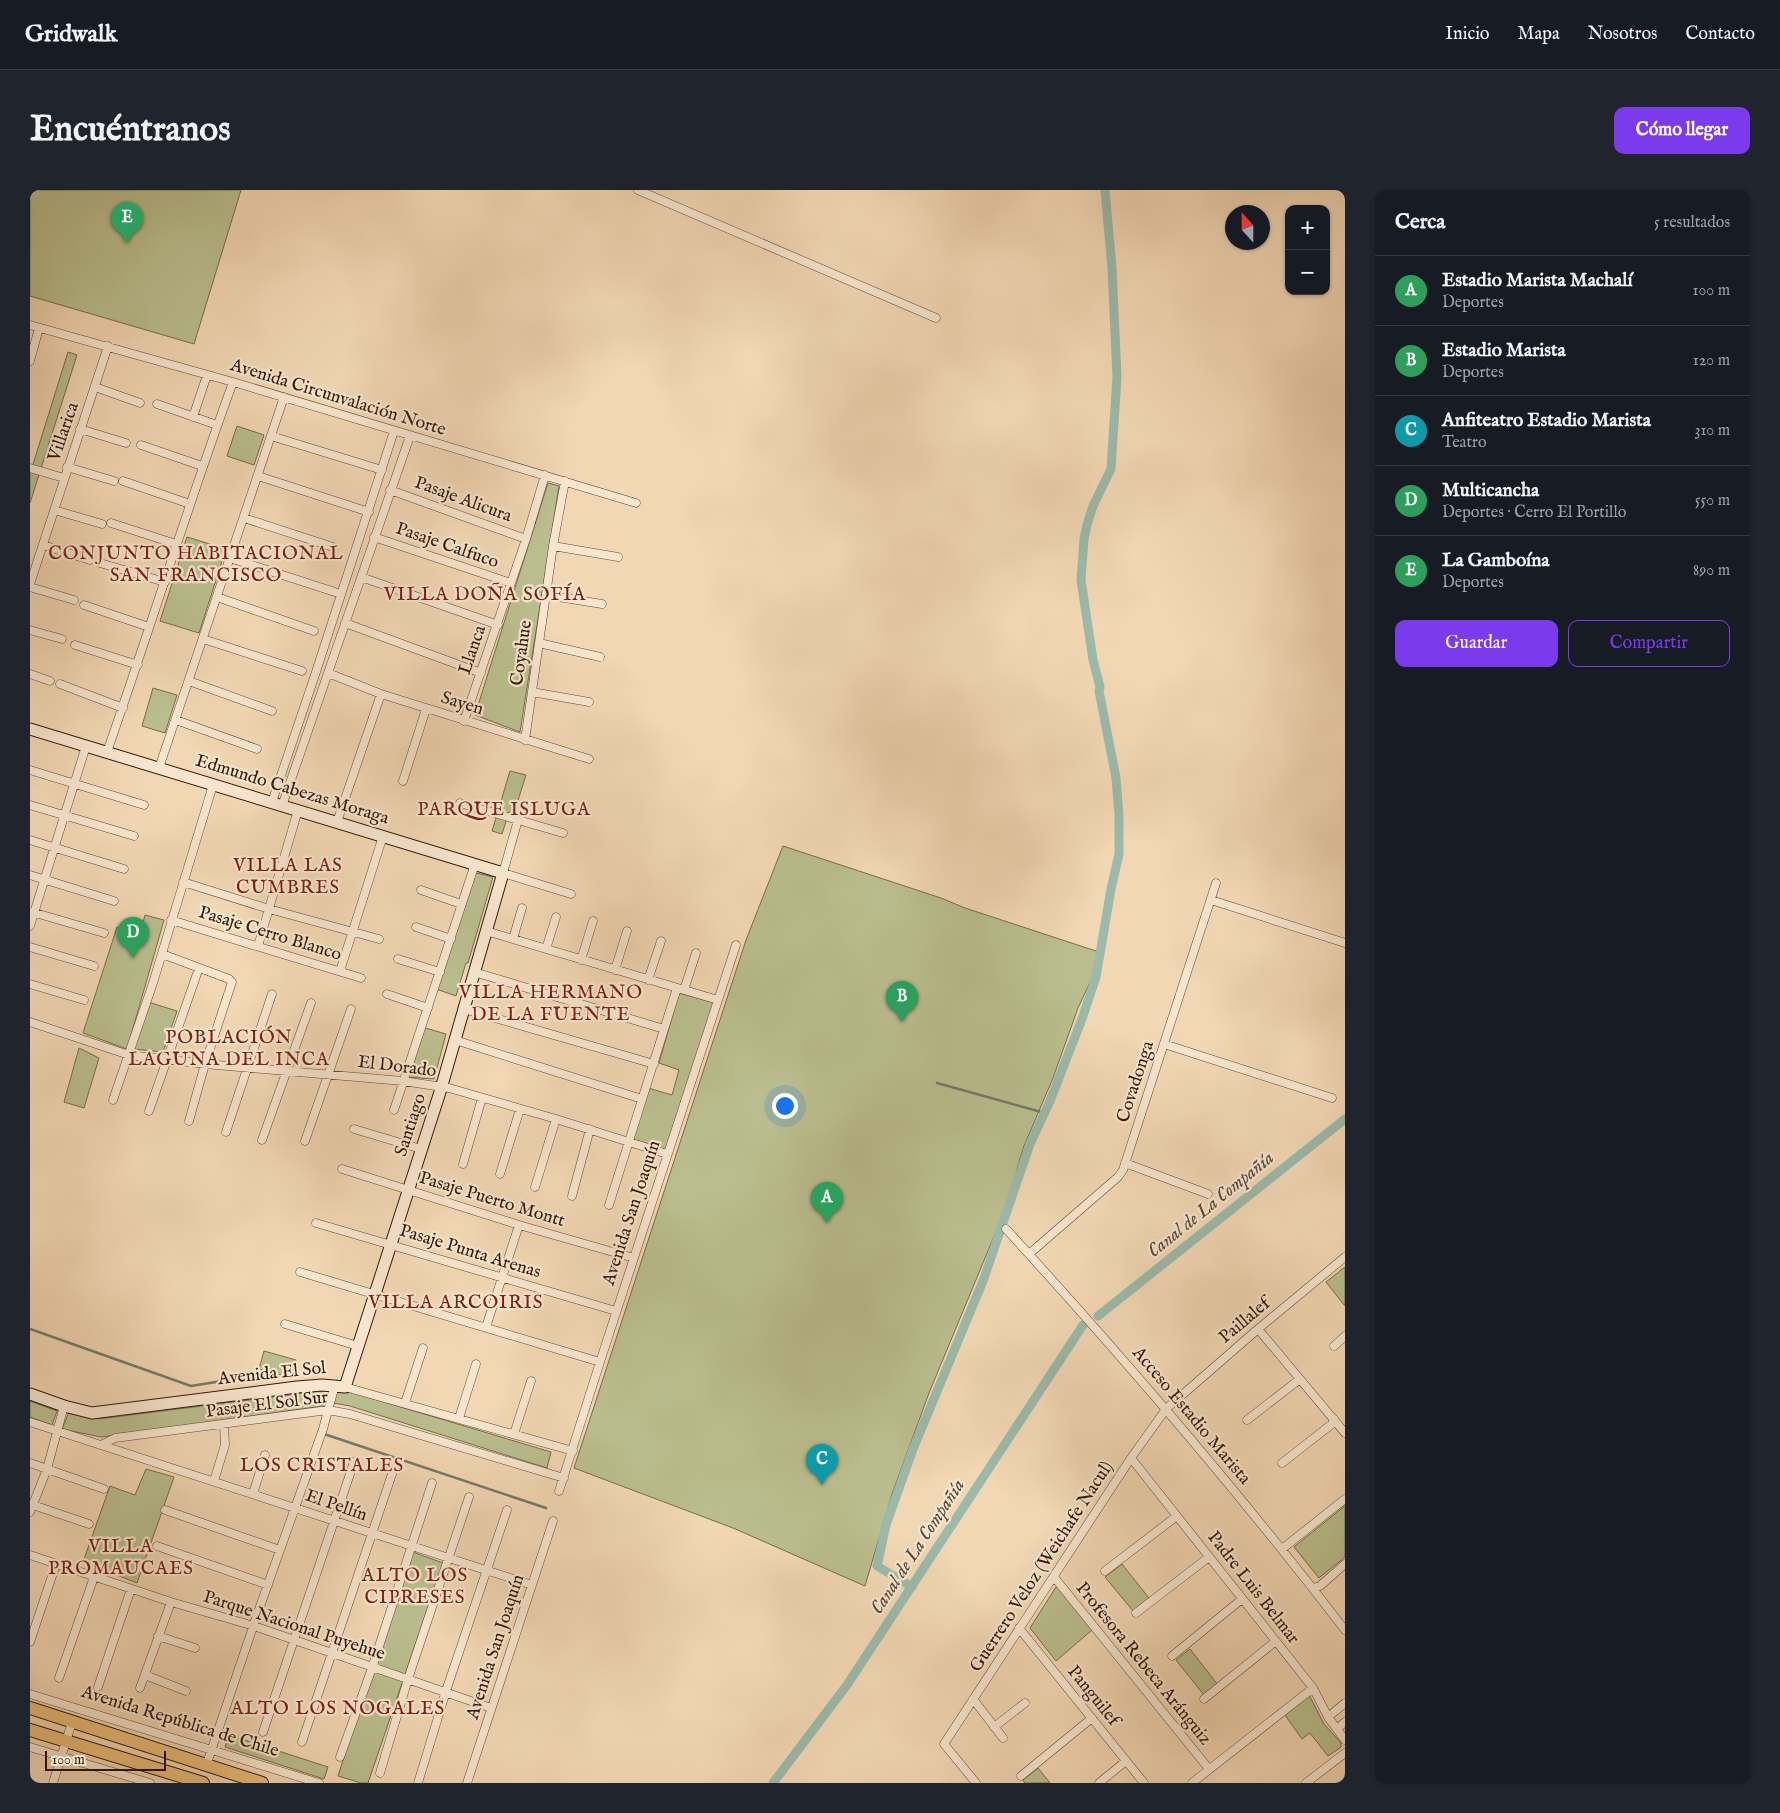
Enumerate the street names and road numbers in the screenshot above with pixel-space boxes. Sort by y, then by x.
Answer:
street label: Avenida Circunvalación Norte [227,354,448,442]
street label: Villarica [43,399,85,466]
street label: Pasaje Alicura [411,472,515,528]
street label: Pasaje Calfuco [392,518,502,574]
street label: Coyahue [506,619,538,687]
street label: Llanca [454,622,492,678]
street label: Sayen [438,687,486,721]
street label: Edmundo Cabezas Moraga [192,750,392,830]
street label: Pasaje Cerro Blanco [196,901,345,967]
street label: Covadonga [1112,1038,1160,1126]
street label: El Dorado [356,1051,438,1083]
street label: Santiago [390,1090,432,1159]
street label: Avenida San Joaquín [597,1137,666,1289]
street label: Pasaje Puerto Montt [416,1167,568,1233]
street label: Pasaje Punta Arenas [397,1220,543,1284]
street label: Paillalef [1215,1291,1278,1349]
street label: Acceso Estadio Marista [1126,1342,1256,1490]
street label: Avenida El Sol [216,1357,327,1391]
street label: Pasaje El Sol Sur [205,1386,330,1424]
street label: Guerrero Veloz (Weichafe Nacul) [965,1457,1119,1677]
street label: El Pellín [302,1485,370,1527]
street label: Padre Luis Belmar [1202,1527,1304,1649]
street label: Avenida San Joaquín [461,1571,530,1723]
street label: Profesora Rebeca Aránguiz [1070,1578,1216,1750]
street label: Parque Nacional Puyehue [200,1586,388,1666]
street label: Panguilef [1062,1661,1127,1734]
street label: Avenida República de Chile [78,1681,282,1763]

